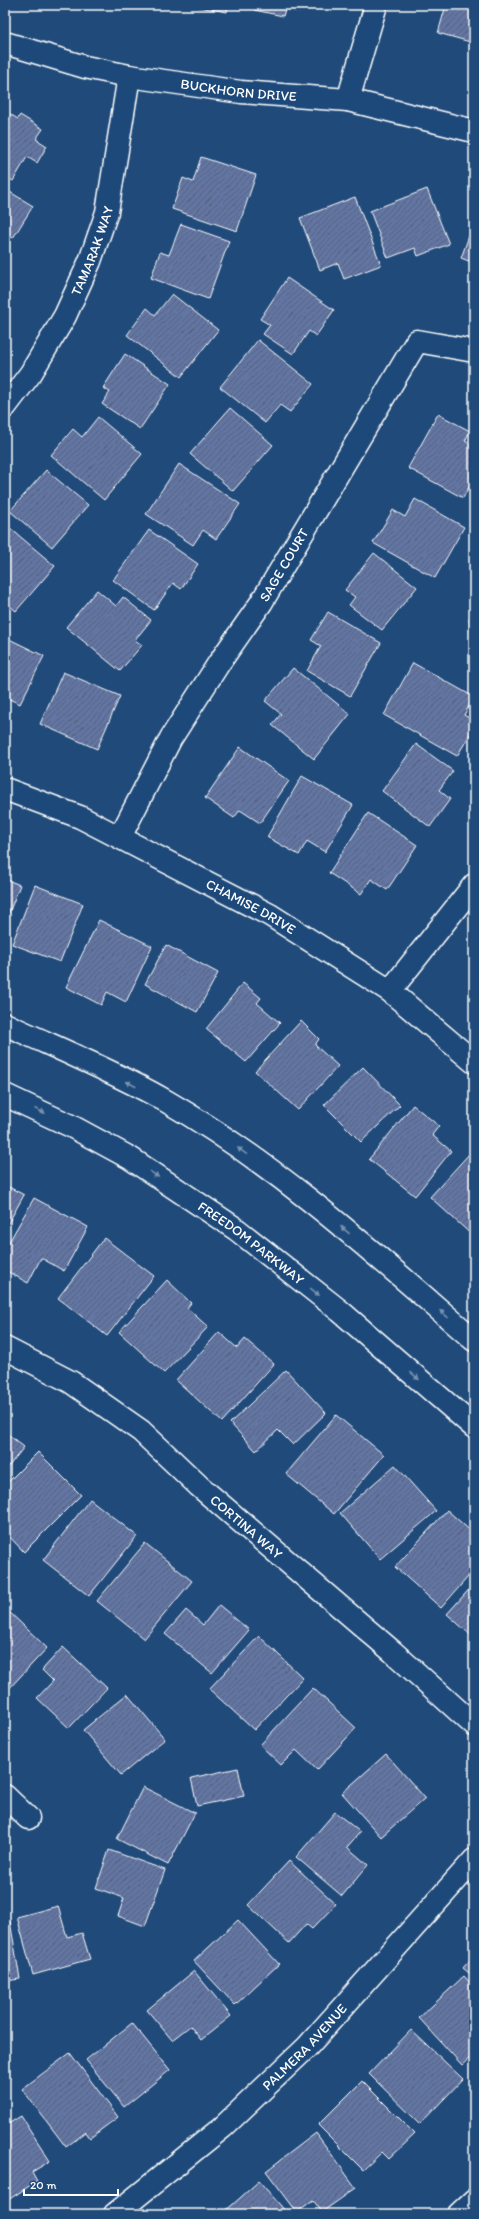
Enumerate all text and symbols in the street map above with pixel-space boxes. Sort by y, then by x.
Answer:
street label: BUCKHORN DRIVE [179,75,297,105]
street label: TAMARAK WAY [67,205,117,298]
street label: SAGE COURT [256,525,313,605]
street label: CHAMISE DRIVE [203,875,299,938]
one-way arrow [125,1080,137,1087]
one-way arrow [35,1108,46,1114]
one-way arrow [237,1147,248,1155]
one-way arrow [149,1170,159,1178]
street label: FREEDOM PARKWAY [195,1198,307,1288]
one-way arrow [340,1226,351,1235]
one-way arrow [310,1287,321,1296]
one-way arrow [439,1310,450,1319]
one-way arrow [409,1371,420,1380]
street label: CORTINA WAY [206,1491,286,1563]
street label: PALMERA AVENUE [259,2000,351,2094]
scale bar [24,2171,118,2197]
text: 20 m [30,2178,57,2192]

